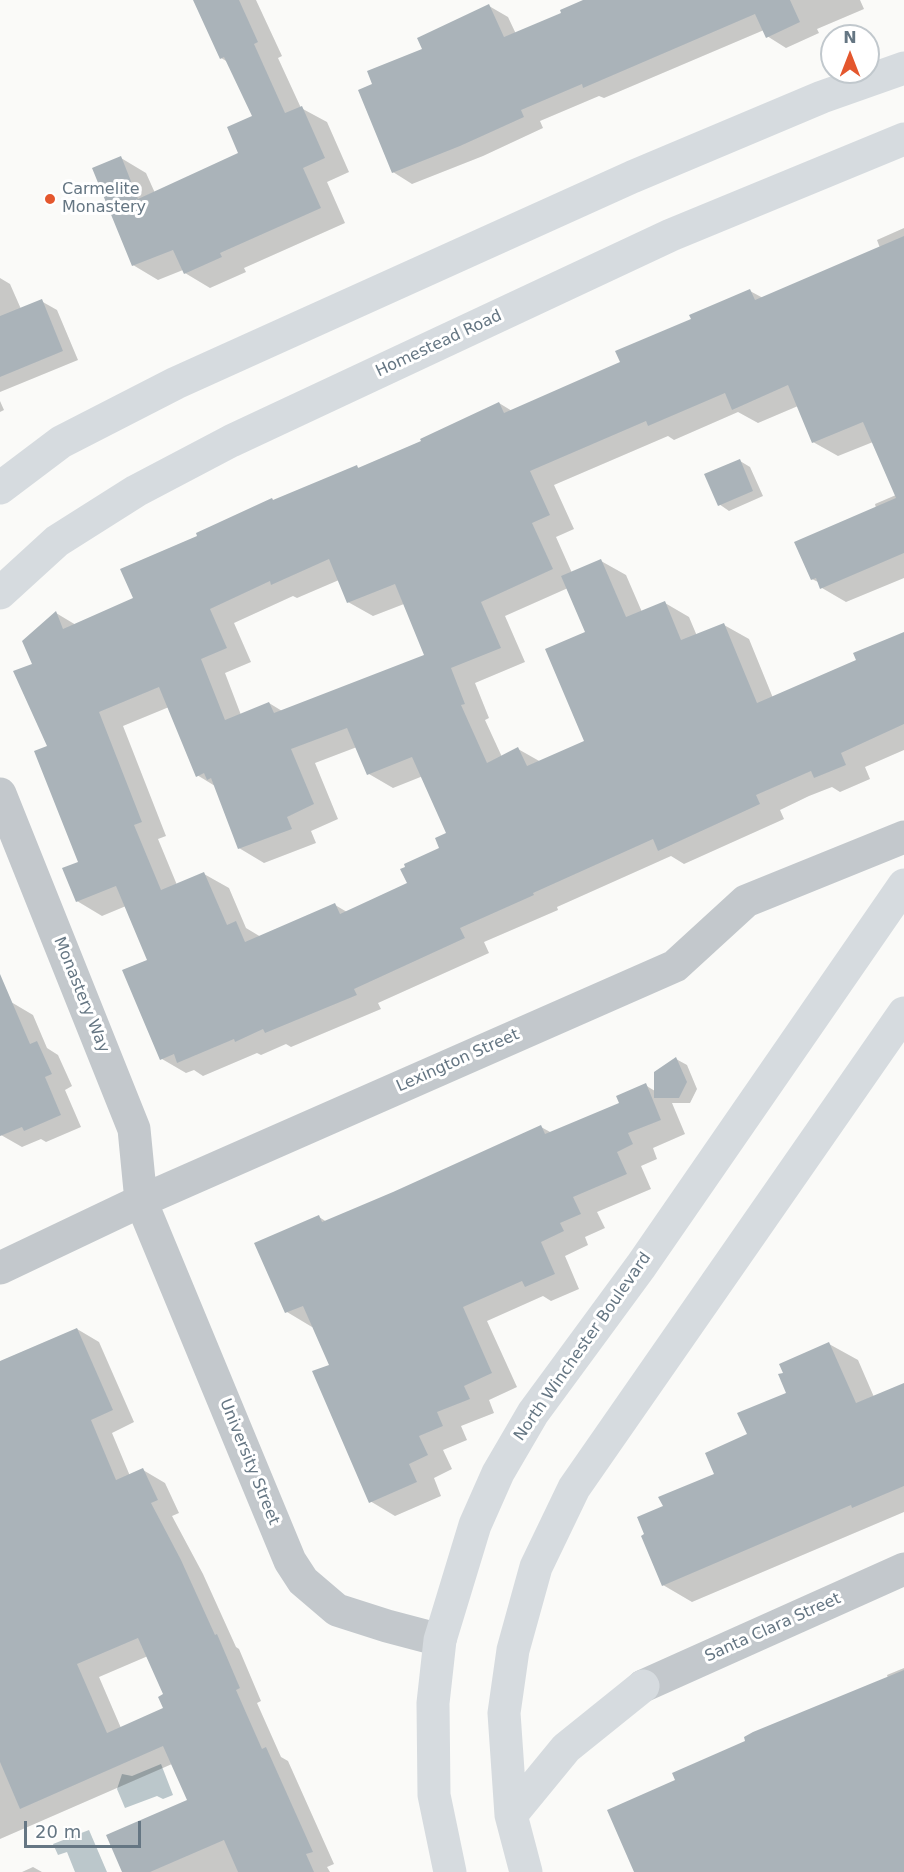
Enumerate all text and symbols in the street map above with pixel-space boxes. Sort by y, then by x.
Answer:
north arrow [820,24,880,84]
text: N [843,28,857,47]
place label: Carmelite Monastery [62,180,146,218]
marker: Carmelite Monastery [43,192,57,206]
street label: Homestead Road [373,306,505,382]
street label: Monastery Way [49,934,113,1056]
street label: Lexington Street [394,1025,522,1097]
street label: North Winchester Boulevard [510,1249,656,1445]
street label: University Street [215,1396,283,1528]
street label: Santa Clara Street [702,1589,844,1667]
scale bar [27,1809,144,1847]
text: 20 m [35,1821,81,1842]

